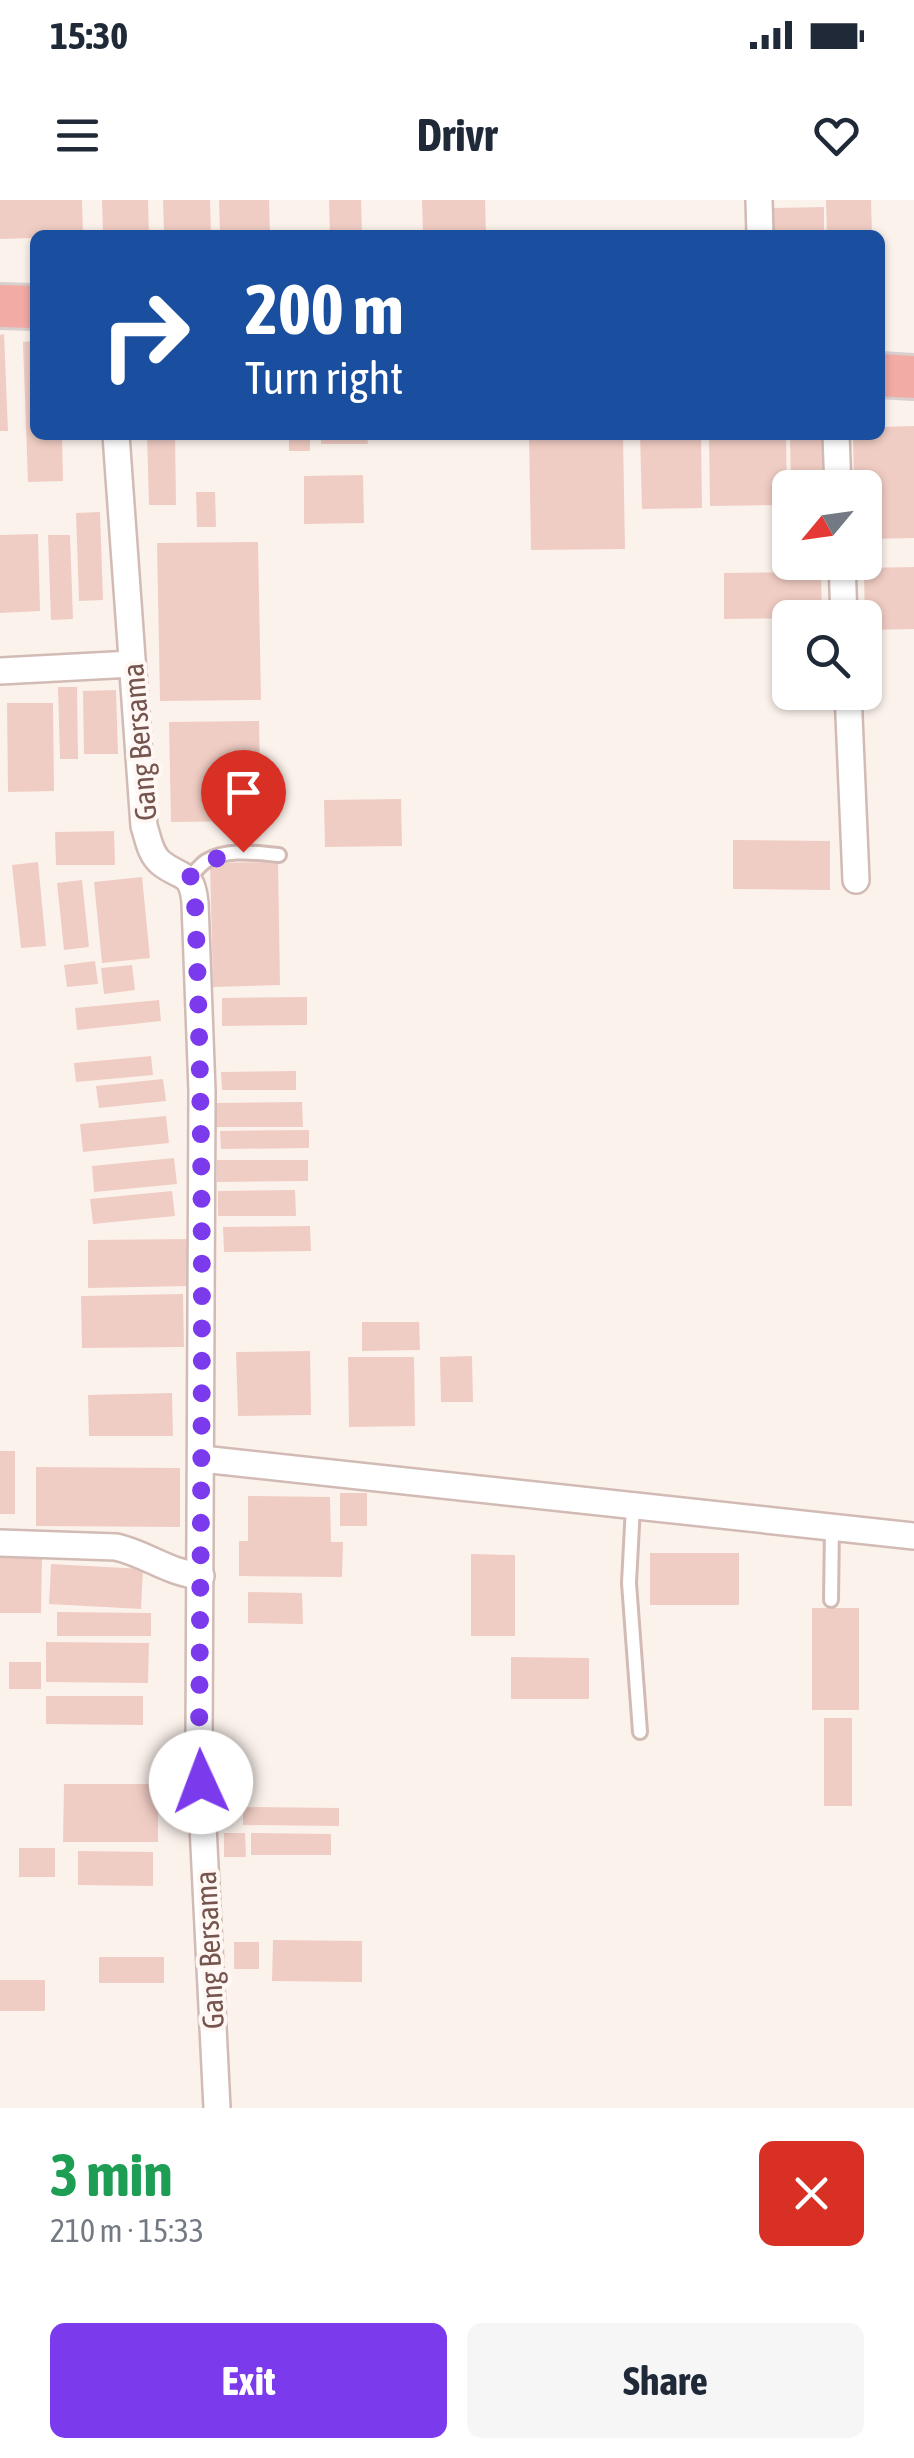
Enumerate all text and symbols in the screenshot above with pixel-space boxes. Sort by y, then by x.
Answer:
text: 15:30 [50,14,128,57]
icon: menu [50,108,105,163]
icon: heart [809,108,864,163]
text: Drivr [417,109,497,161]
text: 200 m [245,269,404,349]
icon: right [80,270,210,400]
text: Turn right [245,352,403,404]
north arrow [772,470,882,580]
map controls [772,470,882,710]
button: search [772,600,882,710]
street label: Gang Bersama [115,662,163,822]
pin [201,750,286,853]
icon: arrive [216,765,271,820]
position arrow [149,1730,253,1834]
street label: Gang Bersama [188,1870,230,2030]
text: 3 min [50,2140,173,2209]
button: close [759,2141,864,2246]
text: 210 m · 15:33 [50,2212,204,2249]
button: Exit [50,2323,447,2438]
button: Share [467,2323,864,2438]

